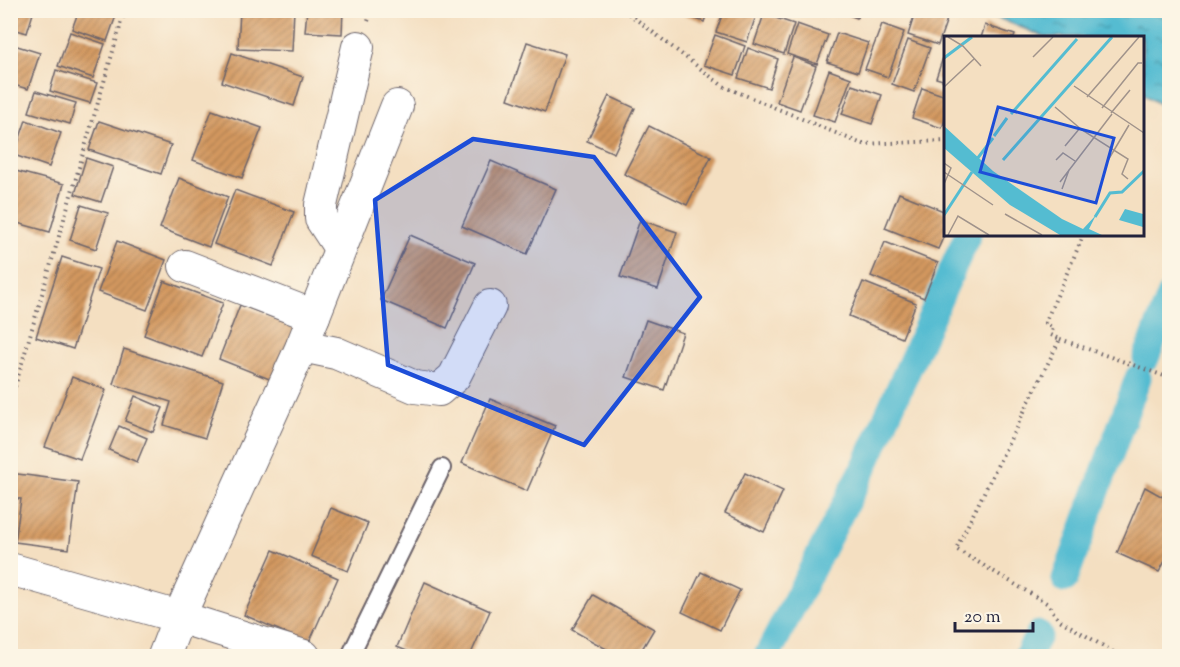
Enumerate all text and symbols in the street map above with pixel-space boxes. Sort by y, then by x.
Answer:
inset map [944,36,1144,236]
scale bar [955,595,1033,633]
text: 20 m [964,605,1001,631]

